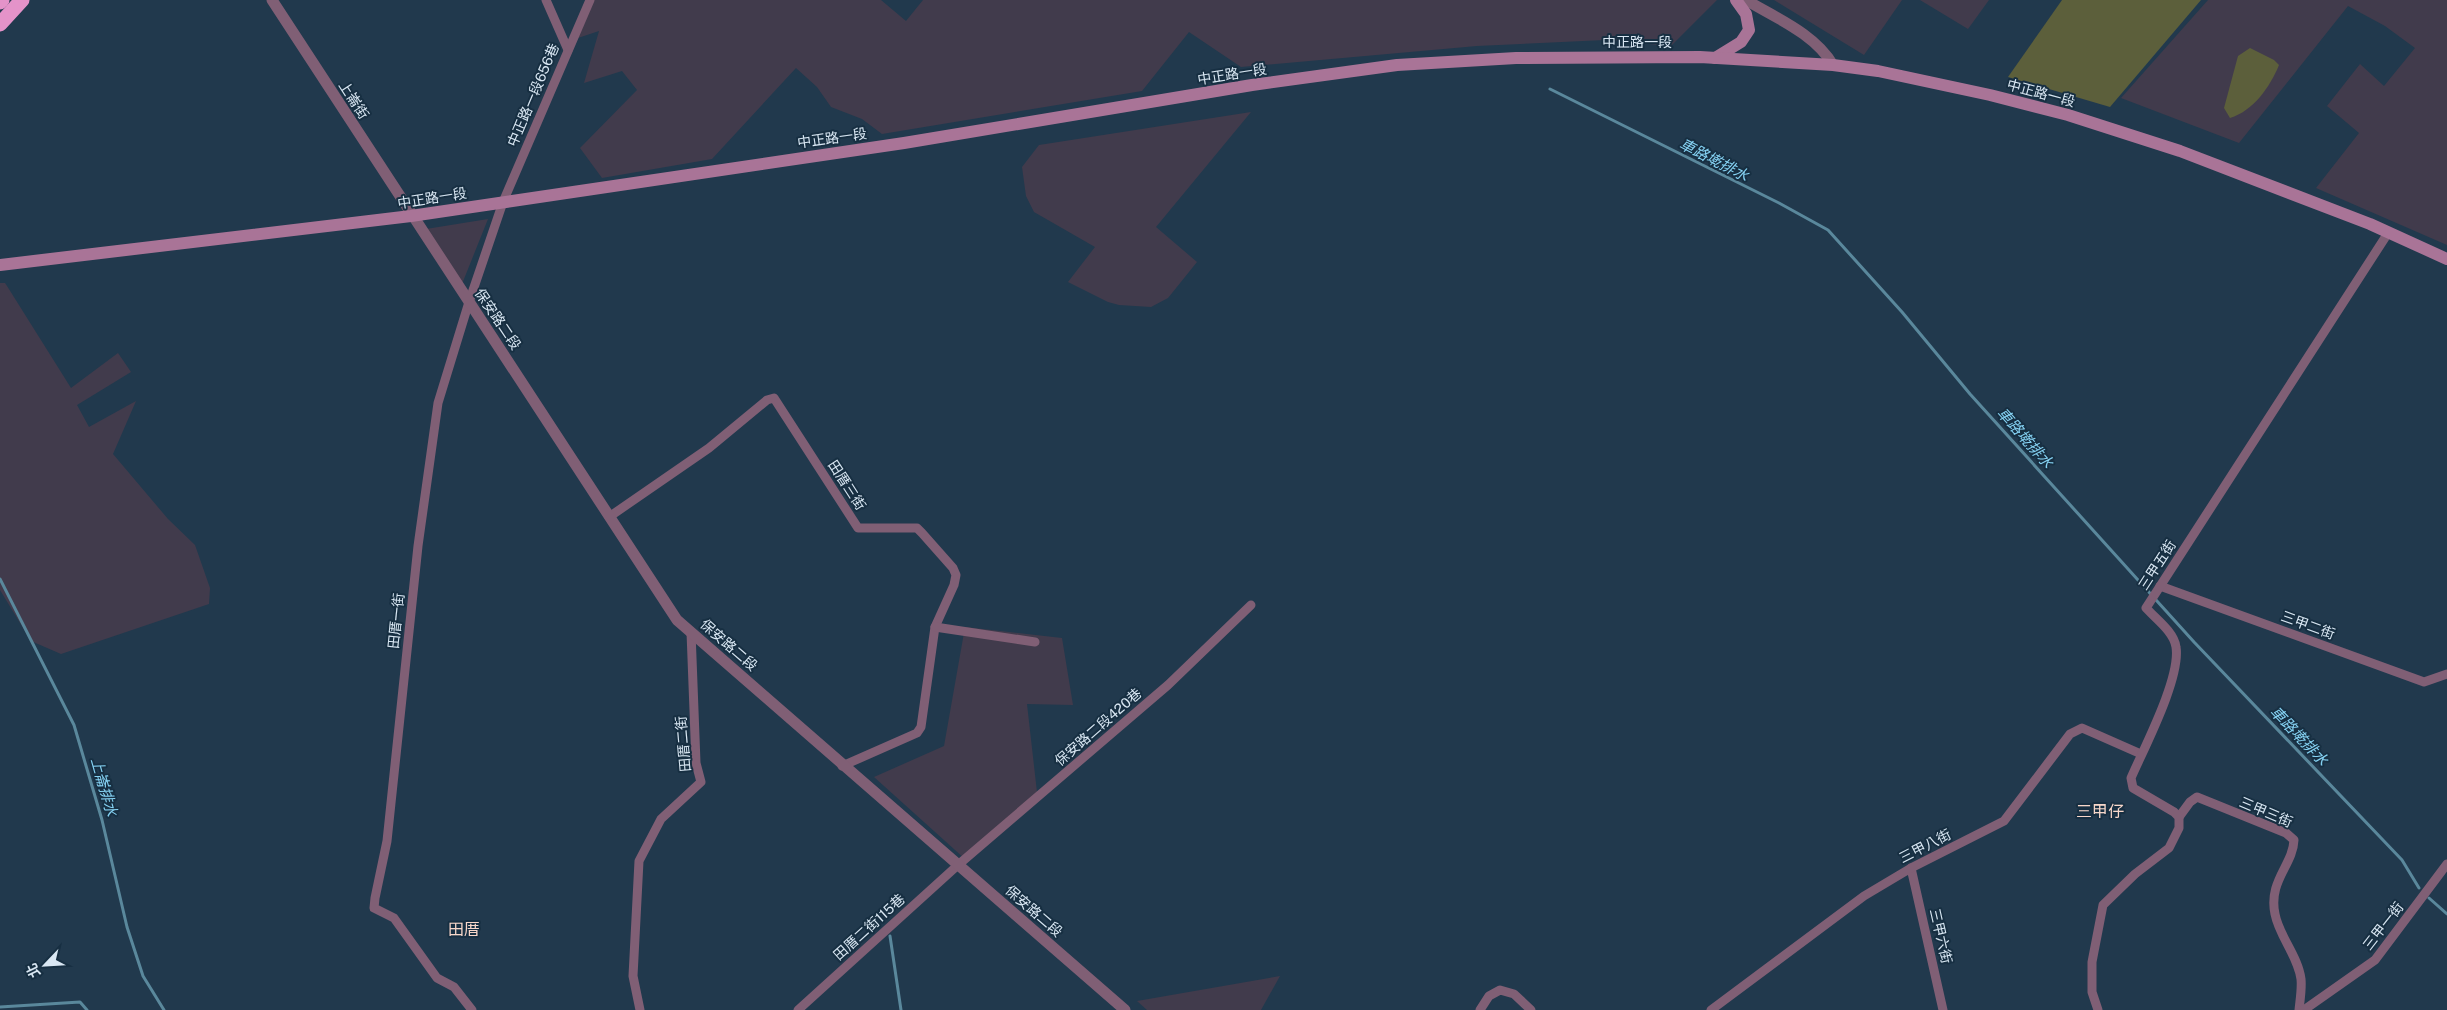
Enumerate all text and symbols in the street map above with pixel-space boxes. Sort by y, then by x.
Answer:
street label: 中正路一段 [1602,34,1672,50]
street label: 中正路一段656巷 [504,41,562,149]
street label: 中正路一段 [1196,61,1268,87]
street label: 中正路一段 [2005,76,2077,110]
street label: 上崙街 [336,78,372,122]
street label: 中正路一段 [796,125,868,151]
water label: 車路墘排水 [1677,135,1752,185]
street label: 中正路一段 [396,185,468,211]
street label: 保安路二段 [472,286,524,352]
water label: 車路墘排水 [1994,404,2057,472]
street label: 田厝三街 [825,457,869,513]
street label: 三甲五街 [2135,537,2179,593]
street label: 田厝一街 [385,592,407,650]
street label: 三甲二街 [2279,608,2337,642]
street label: 保安路二段 [697,616,761,674]
street label: 保安路二段420巷 [1051,685,1145,769]
water label: 車路墘排水 [2267,703,2332,769]
street label: 田厝二街 [673,715,693,773]
water label: 上崙排水 [88,756,121,819]
street label: 三甲三街 [2237,794,2295,830]
district label: 三甲仔 [2076,802,2124,821]
street label: 三甲八街 [1896,826,1954,866]
street label: 保安路二段 [1002,882,1066,940]
street label: 田厝二街115巷 [830,891,908,963]
street label: 三甲一街 [2359,899,2407,953]
street label: 三甲六街 [1927,907,1955,965]
district label: 田厝 [448,920,480,939]
north arrow [20,940,70,990]
text: 北 [23,961,43,980]

